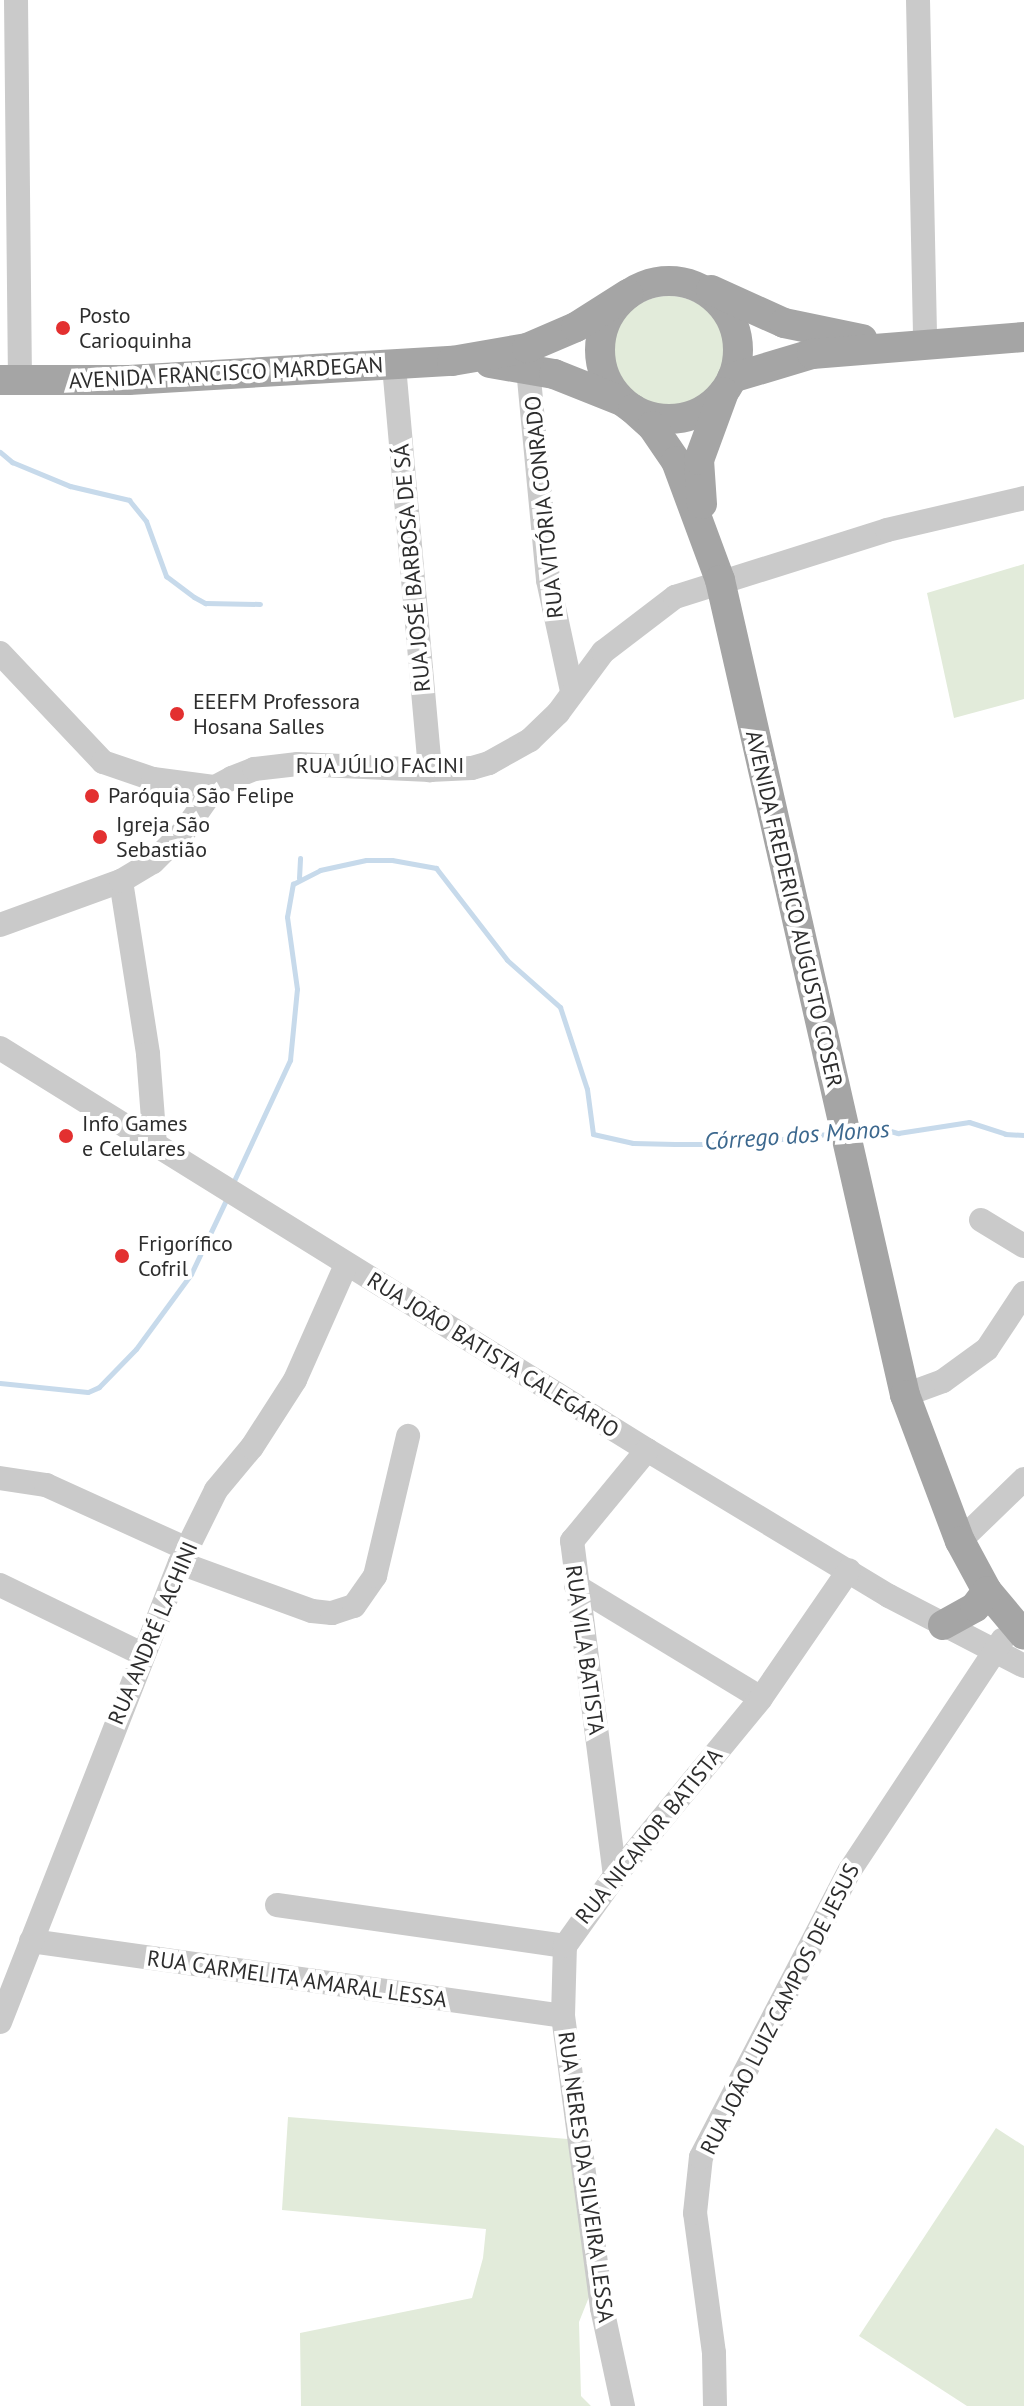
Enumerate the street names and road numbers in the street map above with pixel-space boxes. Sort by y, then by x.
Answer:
street label: AVENIDA FRANCISCO MARDEGAN [68,352,384,394]
street label: RUA VITÓRIA CONRADO [519,393,569,621]
street label: RUA JOSÉ BARBOSA DE SÁ [388,442,436,694]
street label: AVENIDA FREDERICO AUGUSTO COSER [740,727,848,1091]
street label: RUA JÚLIO FACINI [295,753,465,779]
street label: RUA JOÃO BATISTA CALEGÁRIO [362,1266,624,1444]
street label: RUA ANDRÉ LACHINI [102,1537,204,1729]
street label: RUA VILA BATISTA [560,1562,610,1738]
street label: RUA NICANOR BATISTA [570,1743,728,1929]
street label: RUA JOÃO LUIZ CAMPOS DE JESUS [694,1858,866,2160]
street label: RUA CARMELITA AMARAL LESSA [144,1945,450,2013]
street label: RUA NERES DA SILVEIRA LESSA [552,2028,620,2326]

